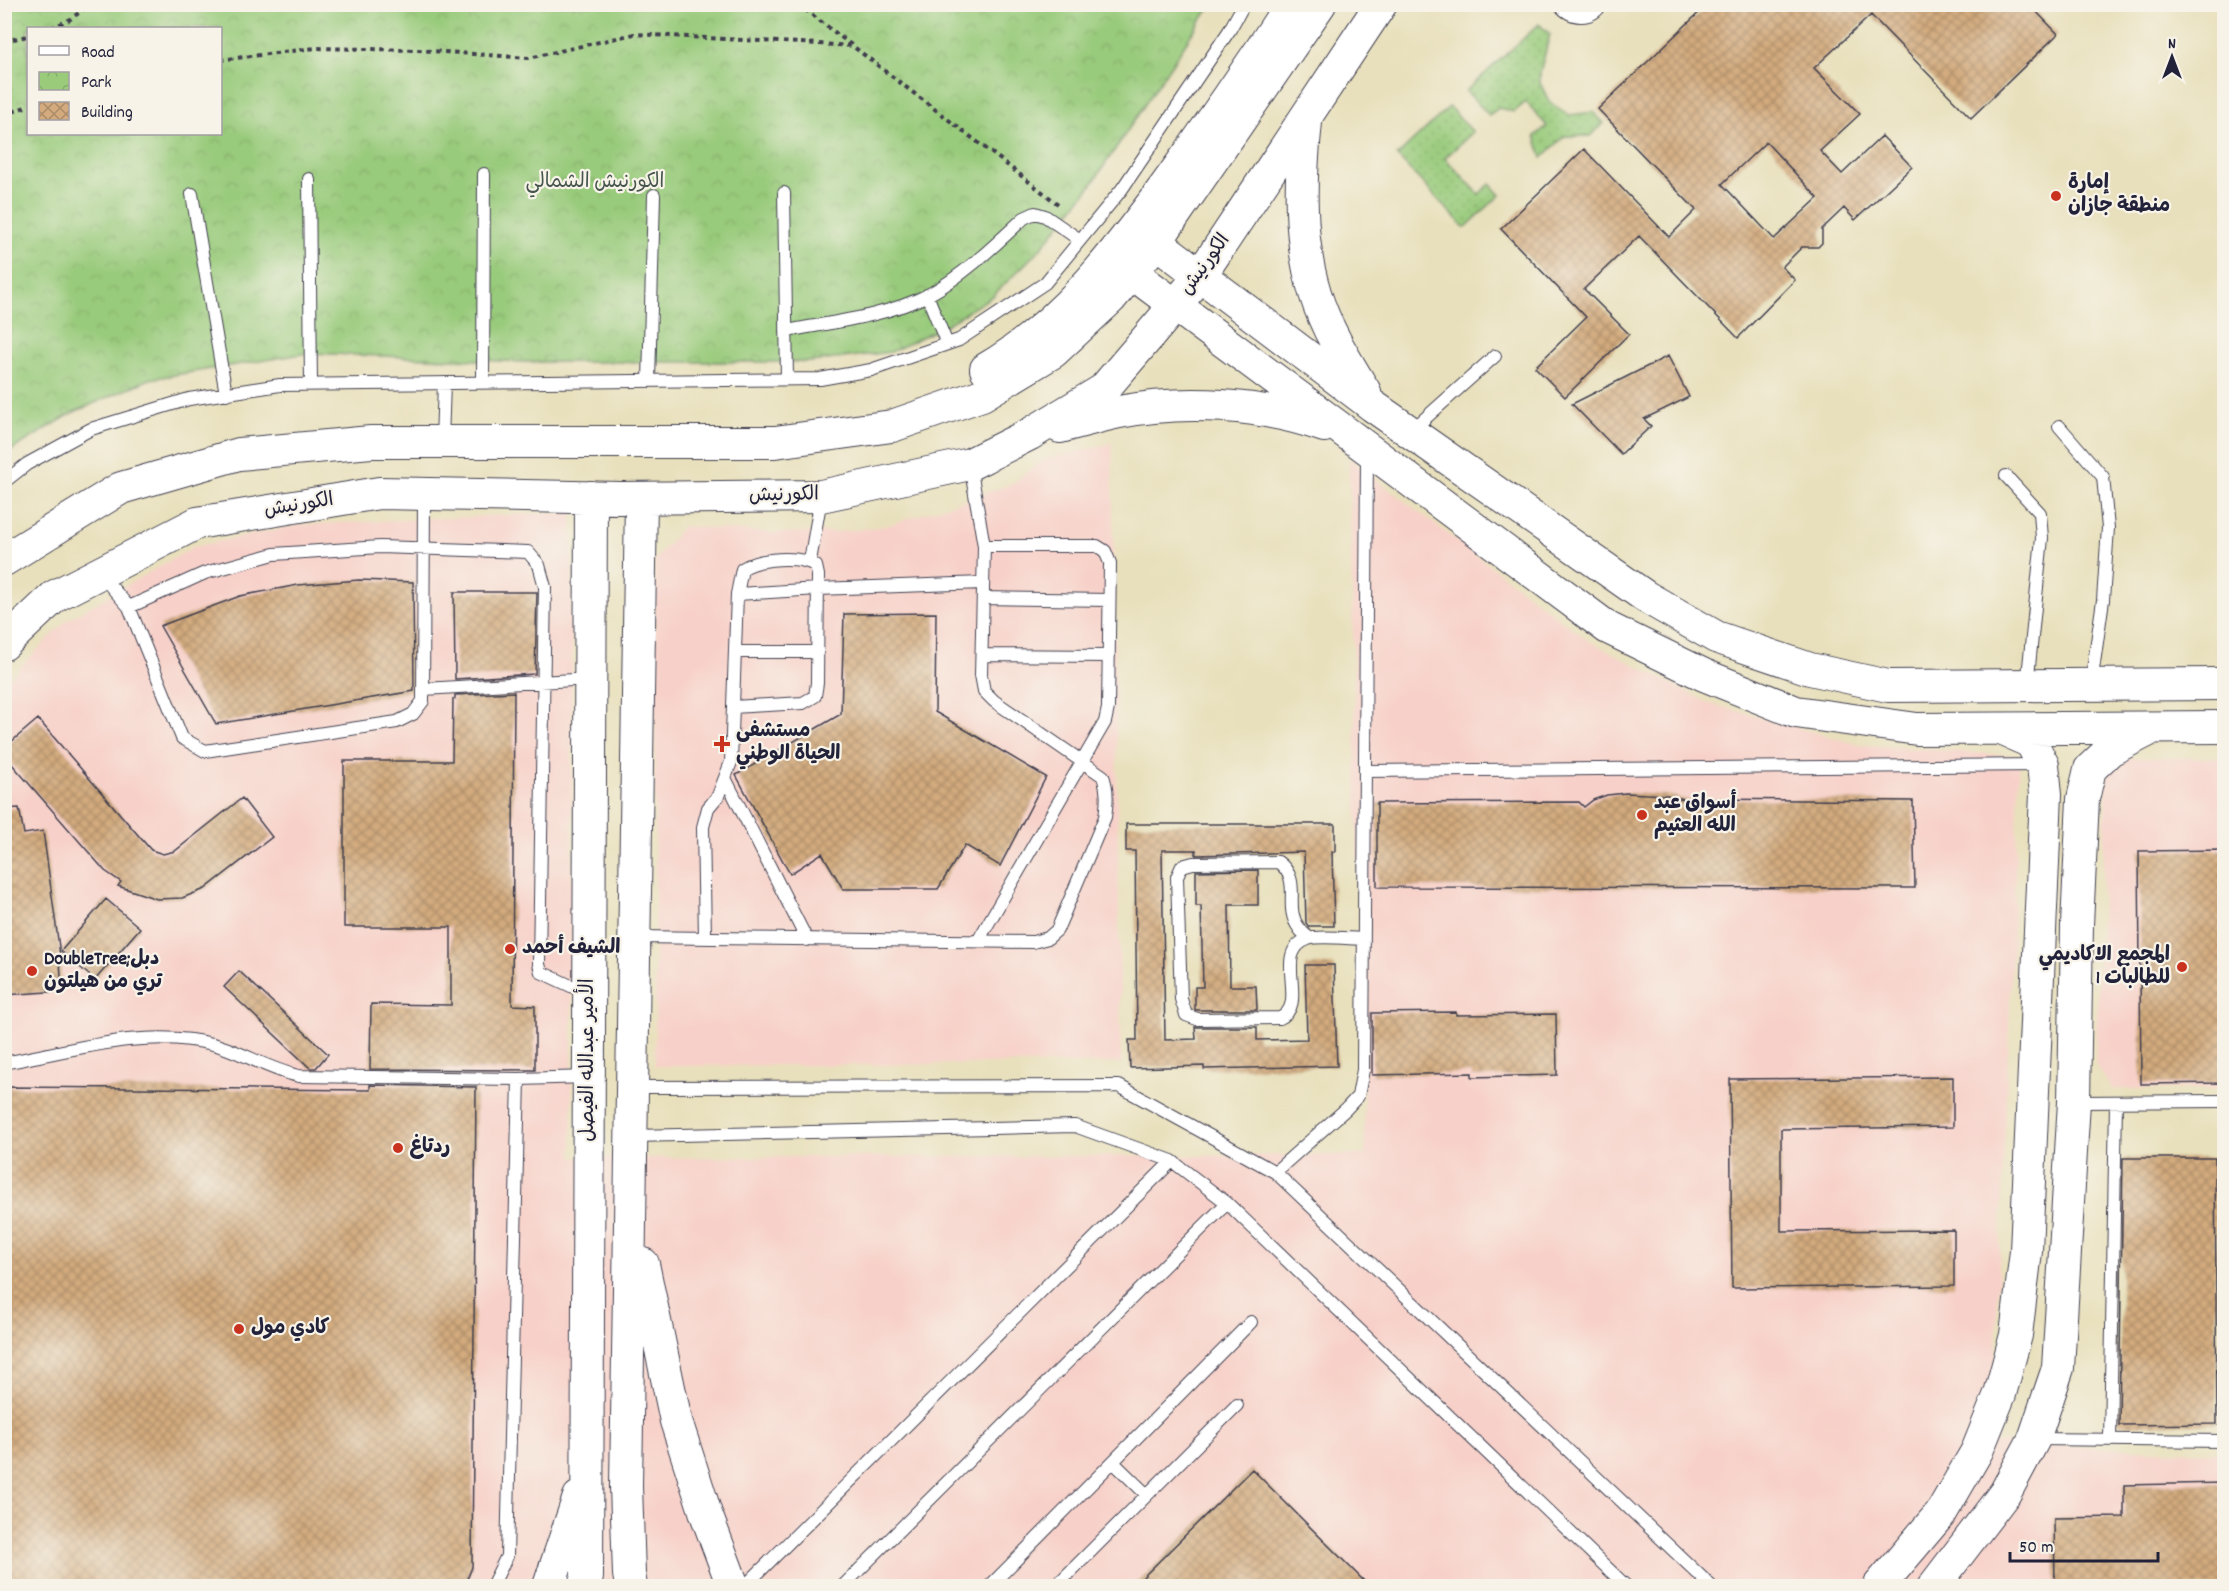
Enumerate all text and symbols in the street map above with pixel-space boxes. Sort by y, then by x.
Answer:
legend [27,27,222,135]
north arrow [2142,27,2202,87]
text: N [2168,33,2176,56]
text: Road [81,41,115,66]
text: Park [81,71,112,96]
text: Building [81,101,133,126]
park label: الكورنيش الشمالي [525,169,665,198]
place label: إمارة منطقة جازان [2068,170,2170,221]
marker: إمارة منطقة جازان [2049,189,2063,203]
street label: الكورنيش [1174,228,1238,302]
street label: الكورنيش [749,481,819,511]
street label: الكورنيش [262,487,336,525]
place label: مستشفى الحياة الوطني [736,718,840,770]
marker: مستشفى الحياة الوطني [713,735,731,753]
place label: أسواق عبد الله العثيم [1654,789,1737,841]
marker: أسواق عبد الله العثيم [1635,808,1649,822]
place label: الشيف أحمد [522,934,620,963]
marker: الشيف أحمد [503,942,517,956]
place label: المجمع الاكاديمي 1 للطالبات [2039,942,2170,993]
place label: DoubleTree;دبل تري من هيلتون [44,946,163,997]
marker: المجمع الاكاديمي 1 للطالبات [2175,960,2189,974]
marker: DoubleTree;دبل تري من هيلتون [25,964,39,978]
street label: الأمير عبدالله الفيصل [573,978,603,1142]
place label: ردتاغ [410,1133,450,1162]
marker: ردتاغ [391,1141,405,1155]
place label: كادي مول [251,1315,330,1343]
marker: كادي مول [232,1322,246,1336]
scale bar [2010,1525,2158,1563]
text: 50 m [2019,1536,2054,1561]

